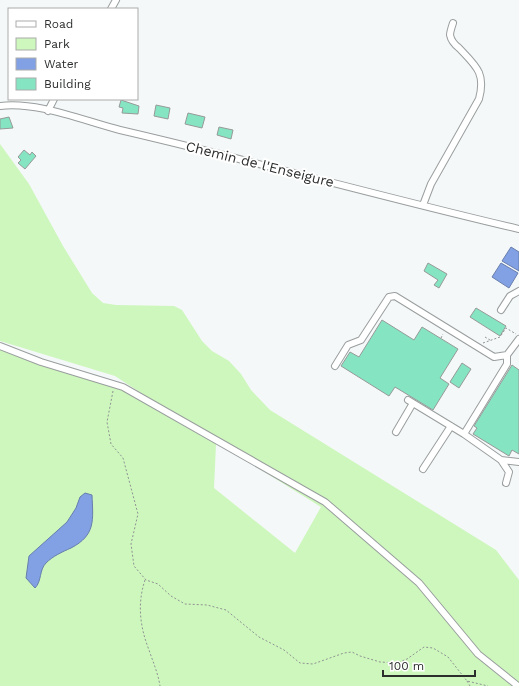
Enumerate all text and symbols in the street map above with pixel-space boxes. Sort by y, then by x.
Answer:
legend [8,8,138,100]
text: Road [44,17,73,31]
text: Park [44,37,70,51]
text: Water [44,57,79,71]
text: Building [44,77,91,91]
street label: Chemin de l'Enseigure [184,138,336,190]
scale bar [383,652,475,678]
text: 100 m [389,659,424,673]

